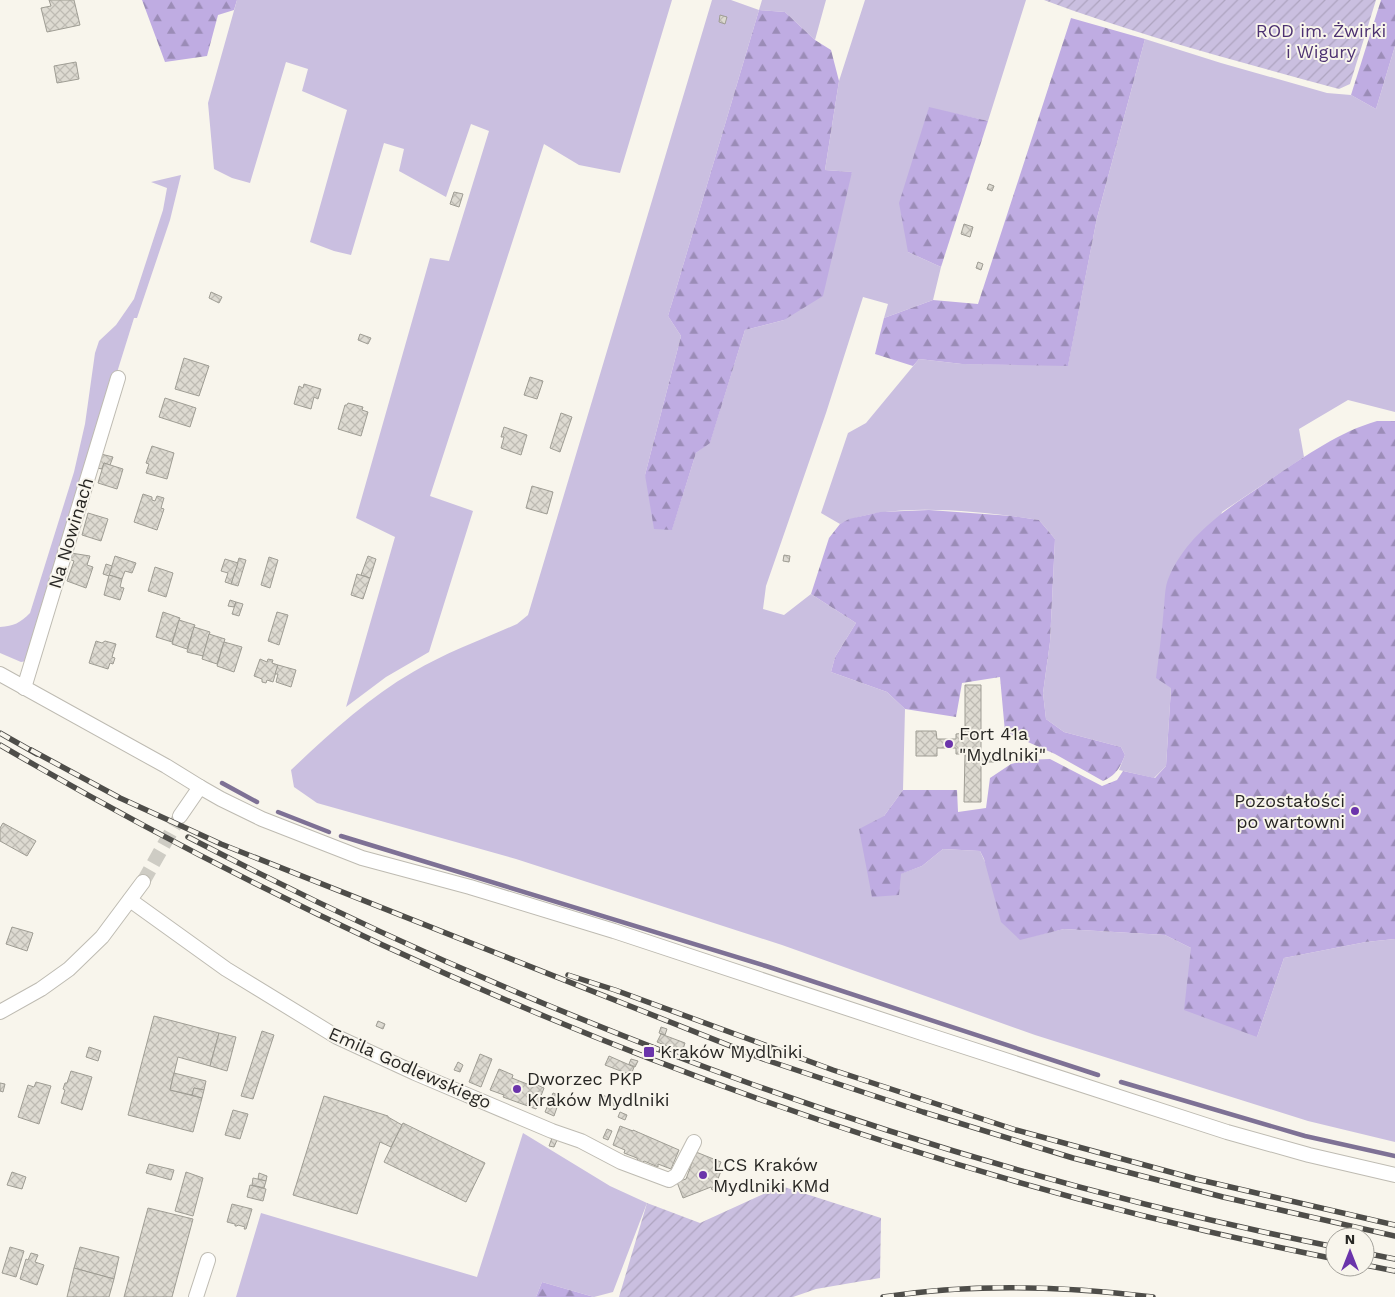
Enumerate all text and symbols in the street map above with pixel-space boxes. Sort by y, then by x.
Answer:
park label: ROD im. Żwirki i Wigury [1256,20,1386,62]
street label: Na Nowinach [44,475,97,591]
place label: Fort 41a "Mydlniki" [959,723,1046,765]
marker: Fort 41a "Mydlniki" [943,738,955,750]
place label: Pozostałości po wartowni [1234,790,1345,832]
marker: Pozostałości po wartowni [1349,805,1361,817]
street label: Emila Godlewskiego [326,1022,495,1113]
place label: Kraków Mydlniki [660,1041,803,1062]
marker: Kraków Mydlniki [642,1045,656,1059]
place label: Dworzec PKP Kraków Mydlniki [527,1068,670,1110]
marker: Dworzec PKP Kraków Mydlniki [511,1083,523,1095]
place label: LCS Kraków Mydlniki KMd [713,1154,830,1196]
marker: LCS Kraków Mydlniki KMd [697,1169,709,1181]
north arrow [1325,1227,1375,1277]
text: N [1345,1231,1355,1247]

